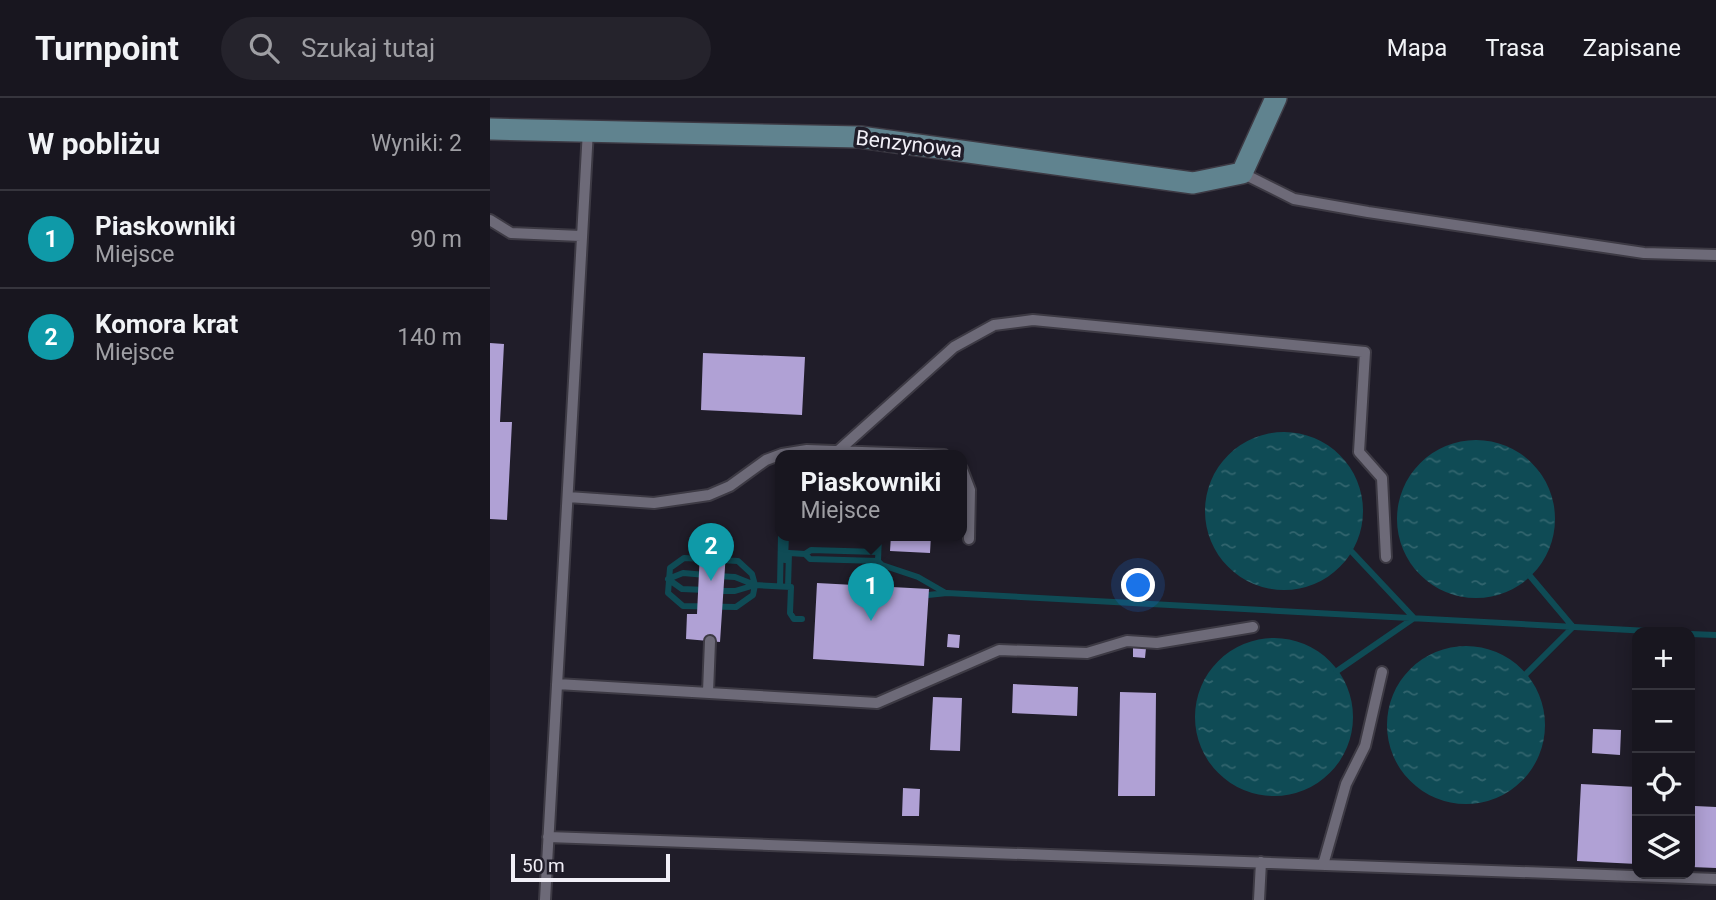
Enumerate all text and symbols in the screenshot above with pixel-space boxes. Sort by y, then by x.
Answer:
search box [221,17,711,80]
text: Turnpoint [35,29,179,68]
icon: search [245,29,283,67]
text: Szukaj tutaj [301,33,435,63]
text: Mapa [1387,34,1447,62]
text: Trasa [1485,34,1545,62]
text: Zapisane [1583,34,1681,62]
text: W pobliżu [28,126,160,161]
street label: Benzynowa [854,126,964,162]
text: Wyniki: 2 [371,130,462,157]
text: Piaskowniki [95,211,236,241]
text: 1 [44,226,58,253]
text: 90 m [410,226,462,253]
text: Miejsce [95,241,174,268]
text: Komora krat [95,309,238,339]
text: 2 [44,324,58,351]
text: 140 m [397,324,462,351]
text: Miejsce [95,339,174,366]
popup [775,450,967,541]
text: Piaskowniki [801,467,941,497]
text: Miejsce [801,497,880,524]
pin: 2 [688,523,734,581]
pin: 1 [848,563,894,621]
your location [1121,568,1155,602]
map controls [1632,627,1695,879]
button: + [1632,627,1695,690]
button: − [1632,690,1695,753]
button: locate [1632,753,1695,816]
button: layers [1632,816,1695,879]
scale bar [511,851,670,883]
text: 50 m [522,854,565,877]

